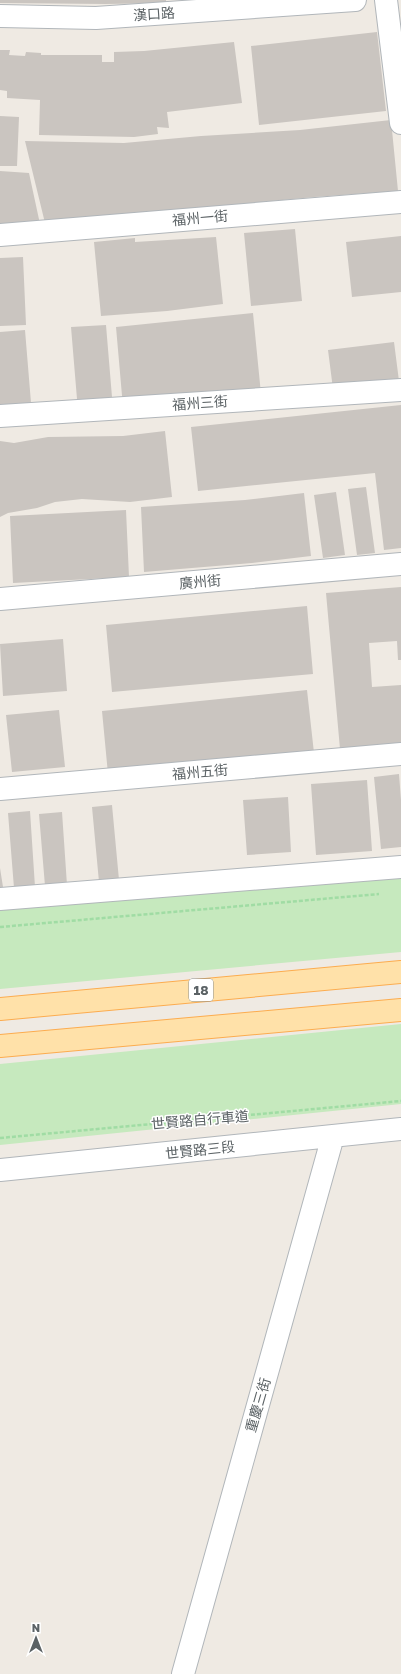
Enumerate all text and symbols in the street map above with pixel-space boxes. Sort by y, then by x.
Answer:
street label: 漢口路 [132,4,176,23]
street label: 福州一街 [171,207,229,228]
street label: 福州三街 [171,392,228,413]
street label: 廣州街 [178,571,222,592]
street label: 福州五街 [171,761,229,782]
road number: 18 [189,979,213,1001]
street label: 世賢路自行車道 [150,1107,250,1132]
street label: 世賢路三段 [164,1137,236,1162]
street label: 重慶三街 [242,1376,273,1434]
north arrow [16,1618,56,1658]
text: N [32,1621,40,1634]

